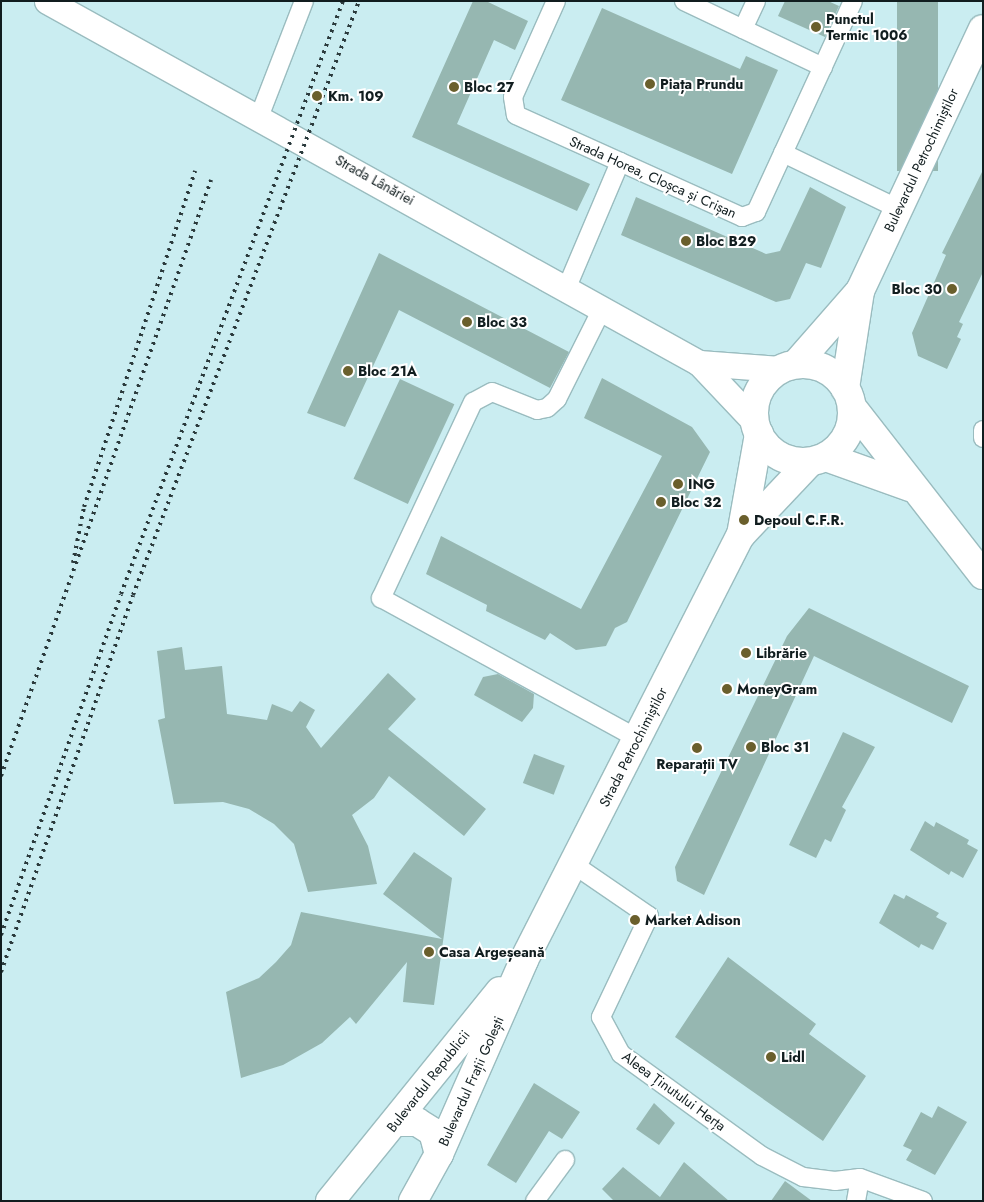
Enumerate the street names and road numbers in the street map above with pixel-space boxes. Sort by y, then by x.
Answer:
street label: Bulevardul Petrochimiștilor [880,86,962,234]
street label: Strada Horea, Cloșca și Crișan [567,132,739,222]
street label: Strada Lânăriei [332,151,418,209]
street label: Strada Petrochimiștilor [596,684,670,810]
street label: Bulevardul Frații Golești [435,1013,507,1149]
street label: Bulevardul Republicii [383,1027,473,1135]
street label: Aleea Ținutului Herța [619,1048,729,1134]

